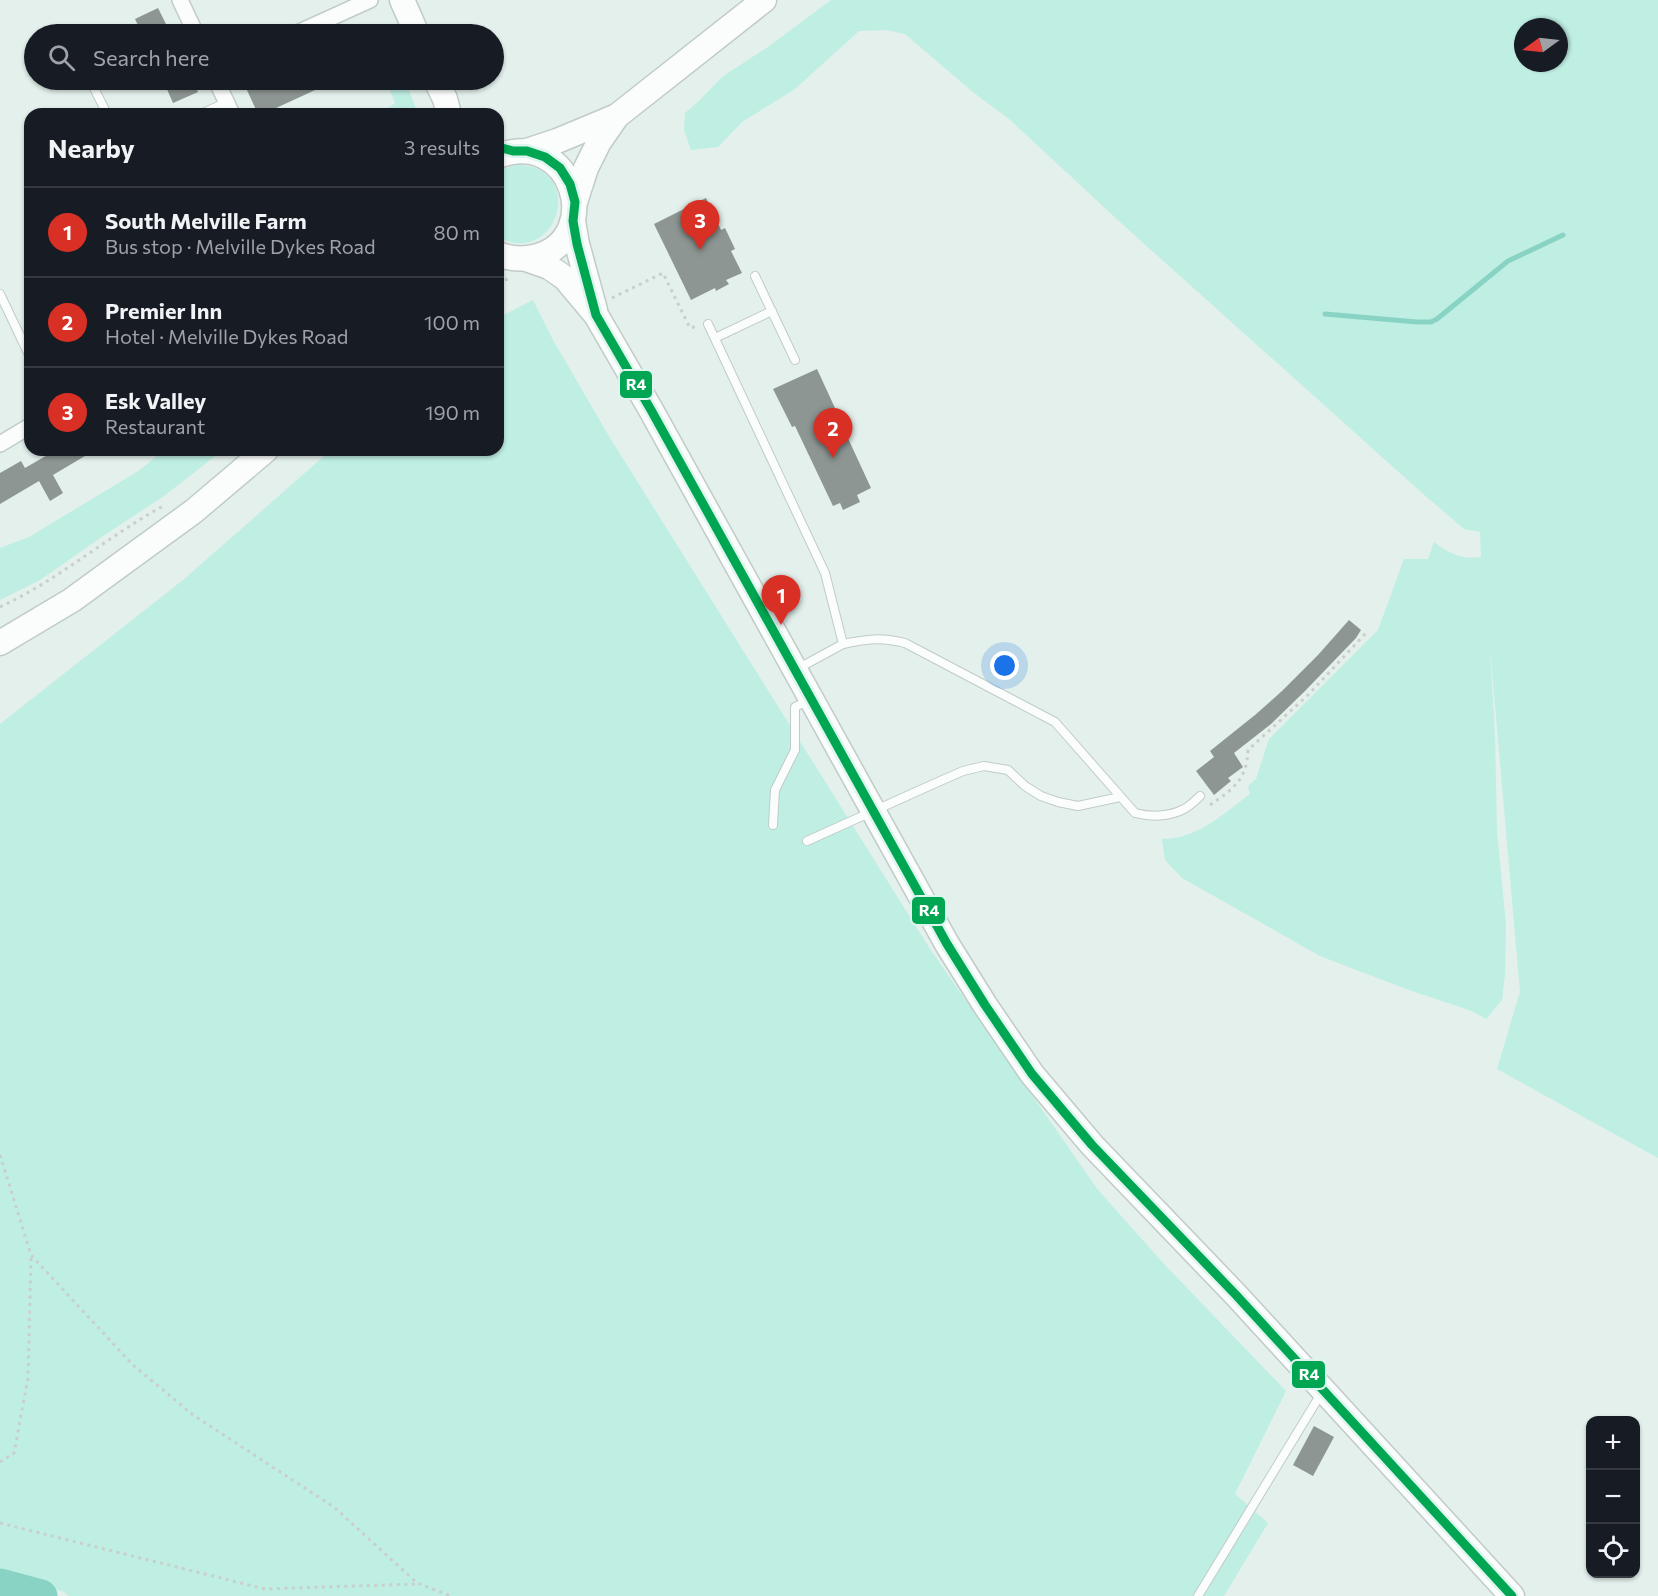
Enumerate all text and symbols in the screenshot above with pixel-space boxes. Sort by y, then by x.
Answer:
north arrow [1514,18,1568,72]
search box [24,24,504,90]
icon: search [45,41,78,74]
text: Search here [93,44,209,71]
text: Nearby [48,132,135,163]
text: 3 results [404,135,480,159]
pin: 3 [680,200,720,250]
text: South Melville Farm [105,207,307,234]
text: 1 [63,220,72,244]
text: 80 m [434,220,480,244]
text: Bus stop · Melville Dykes Road [105,234,376,258]
text: Premier Inn [105,297,222,324]
text: 2 [62,310,73,334]
text: 100 m [424,310,480,334]
text: Hotel · Melville Dykes Road [105,324,348,348]
line badge: R4 [619,370,653,399]
text: R4 [626,374,646,393]
text: Esk Valley [105,387,206,414]
text: 3 [62,400,73,424]
text: 190 m [425,400,480,424]
pin: 2 [814,408,852,458]
text: Restaurant [105,414,205,438]
pin: 1 [762,576,800,625]
your location [990,651,1019,680]
line badge: R4 [911,896,946,925]
text: R4 [919,900,939,919]
line badge: R4 [1291,1360,1326,1389]
text: R4 [1299,1364,1319,1383]
map controls [1586,1416,1640,1578]
button: + [1586,1416,1640,1470]
button: − [1586,1470,1640,1524]
button: locate [1586,1524,1640,1578]

